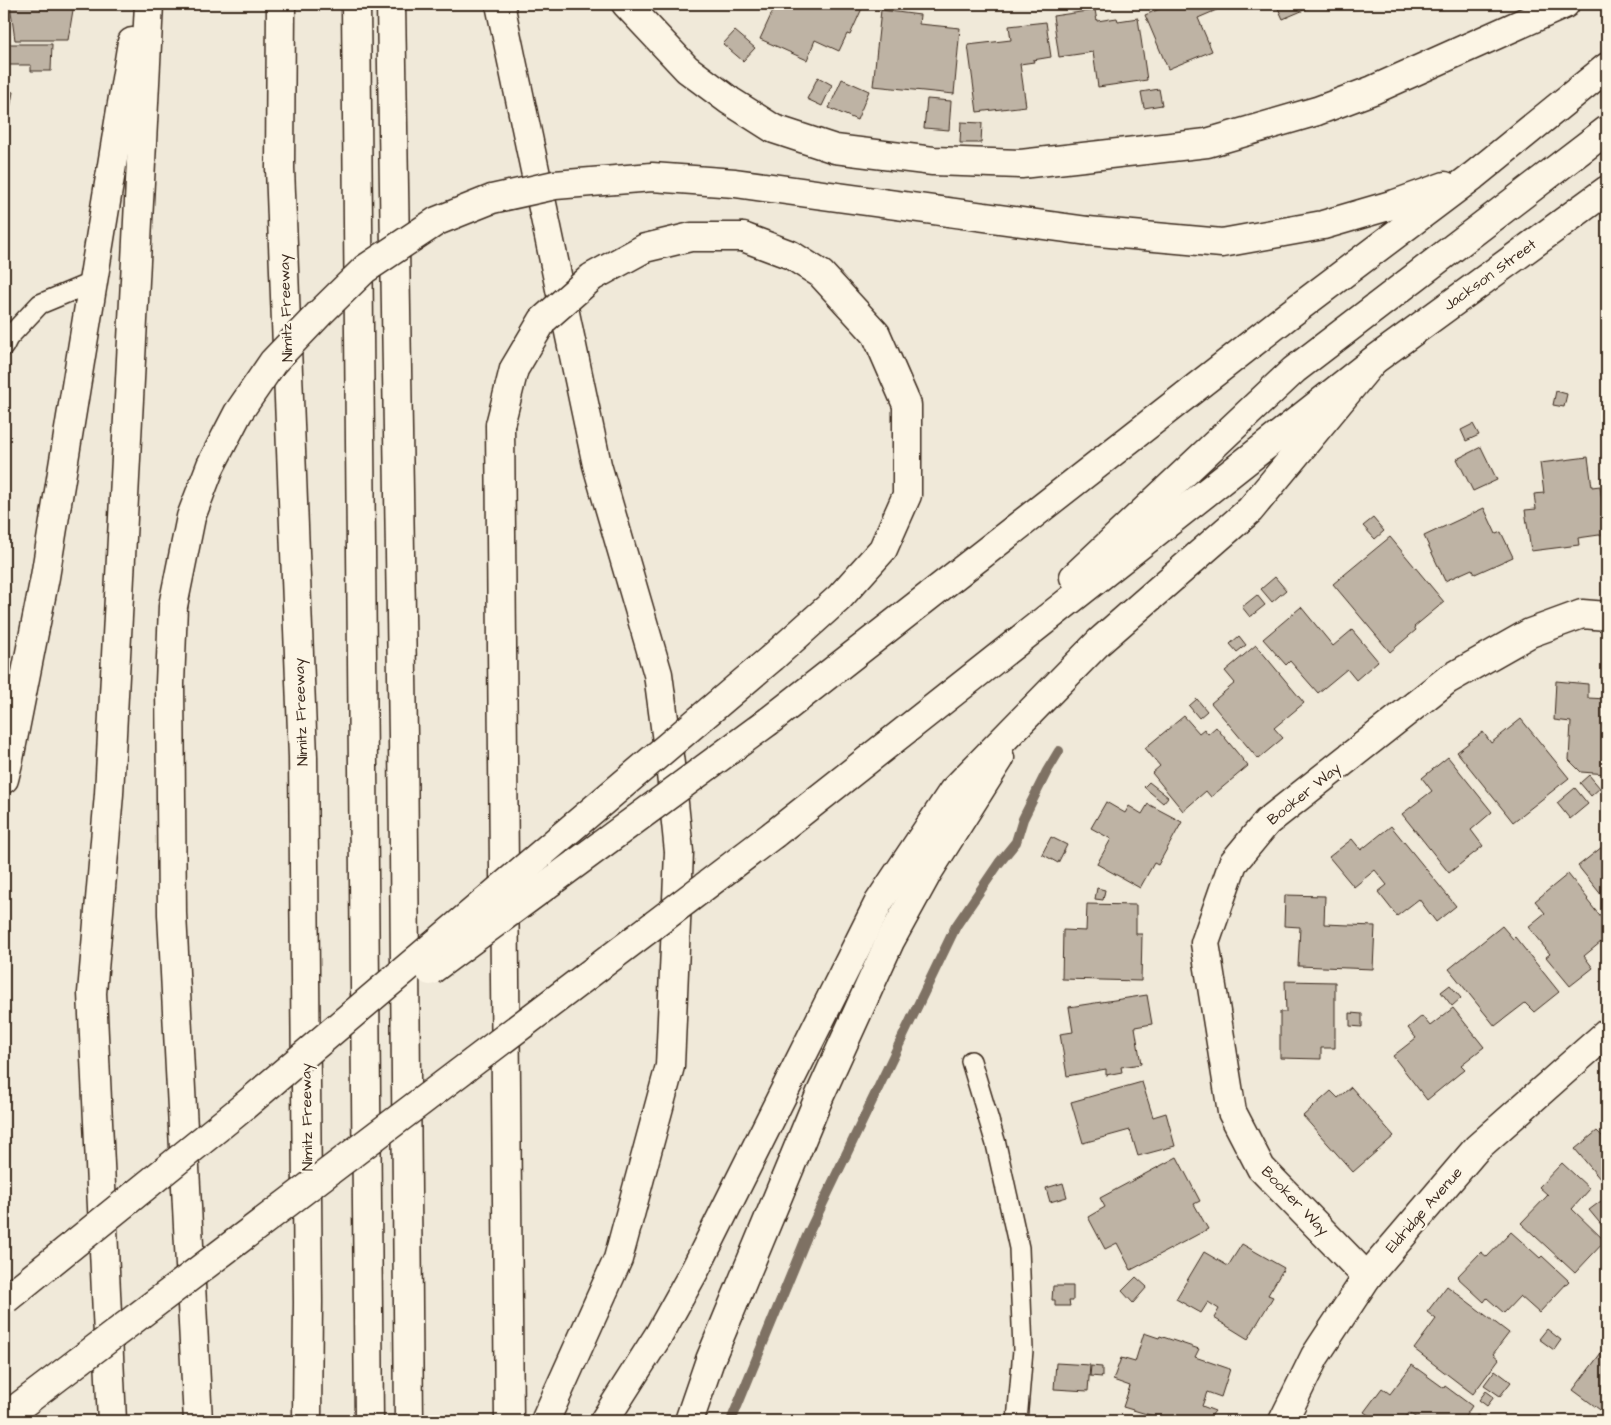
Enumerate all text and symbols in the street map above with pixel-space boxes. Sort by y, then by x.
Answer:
street label: Jackson Street [1439,234,1541,316]
street label: Nimitz Freeway [274,254,299,362]
street label: Nimitz Freeway [289,658,314,766]
street label: Booker Way [1263,758,1346,831]
street label: Nimitz Freeway [296,1063,319,1171]
street label: Booker Way [1256,1162,1334,1241]
street label: Eldridge Avenue [1381,1162,1468,1258]

